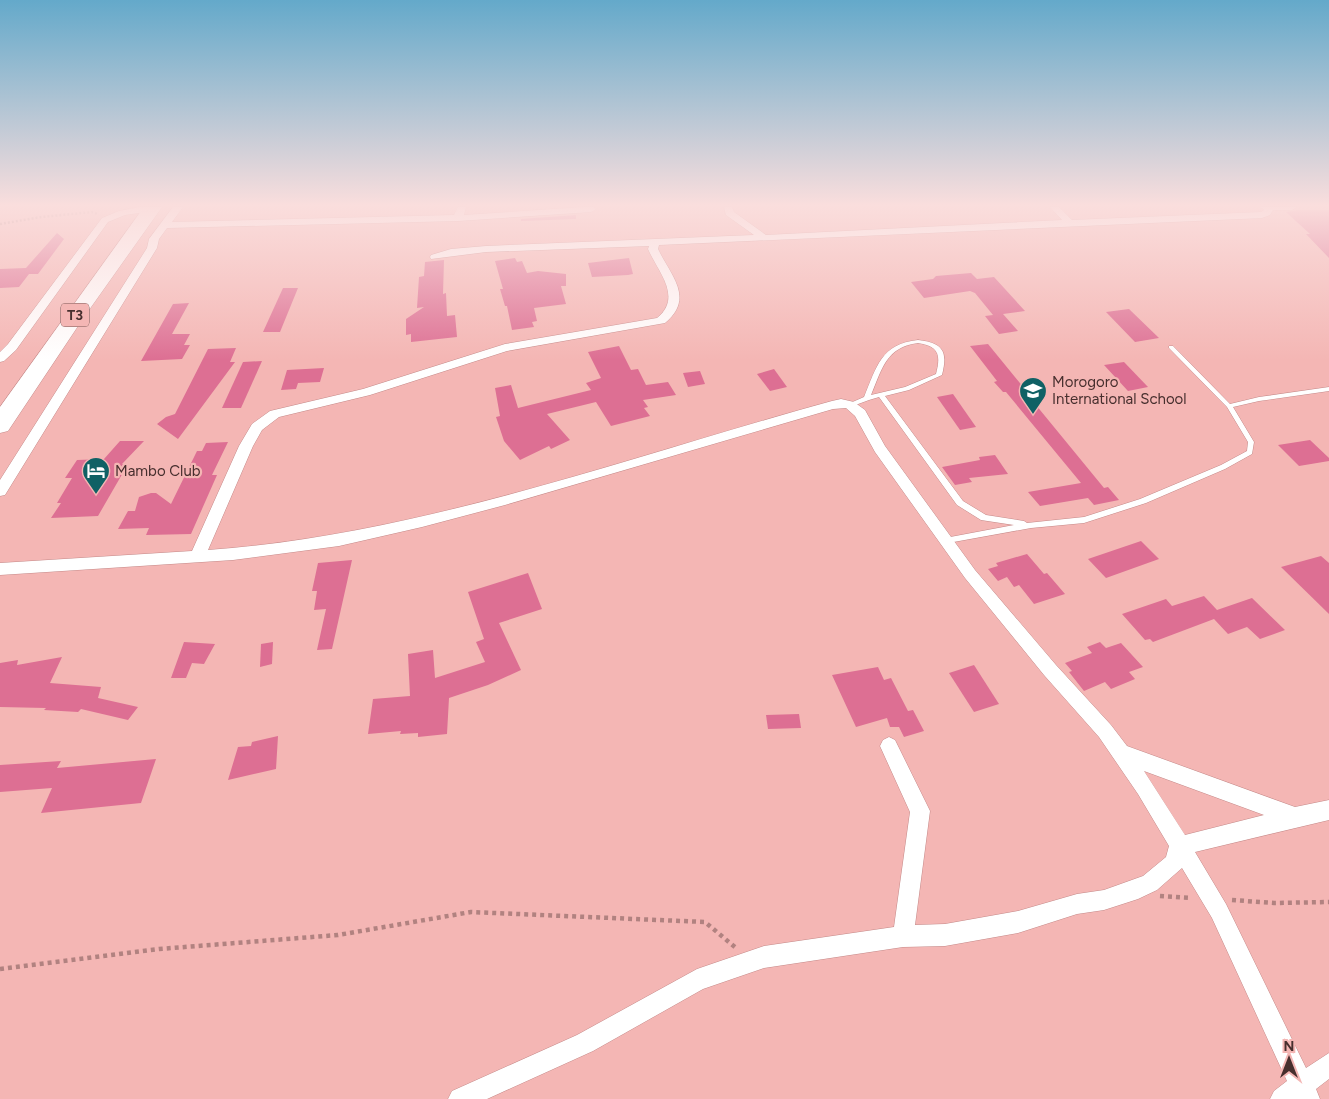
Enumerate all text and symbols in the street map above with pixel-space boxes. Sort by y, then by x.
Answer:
road number: T3 [61,304,89,326]
place label: Morogoro International School [1052,373,1187,408]
school or university icon: Morogoro International School [1018,376,1048,415]
hotel icon: Mambo Club [81,456,111,495]
place label: Mambo Club [115,462,201,480]
north arrow [1264,1034,1314,1084]
text: N [1284,1038,1294,1055]

